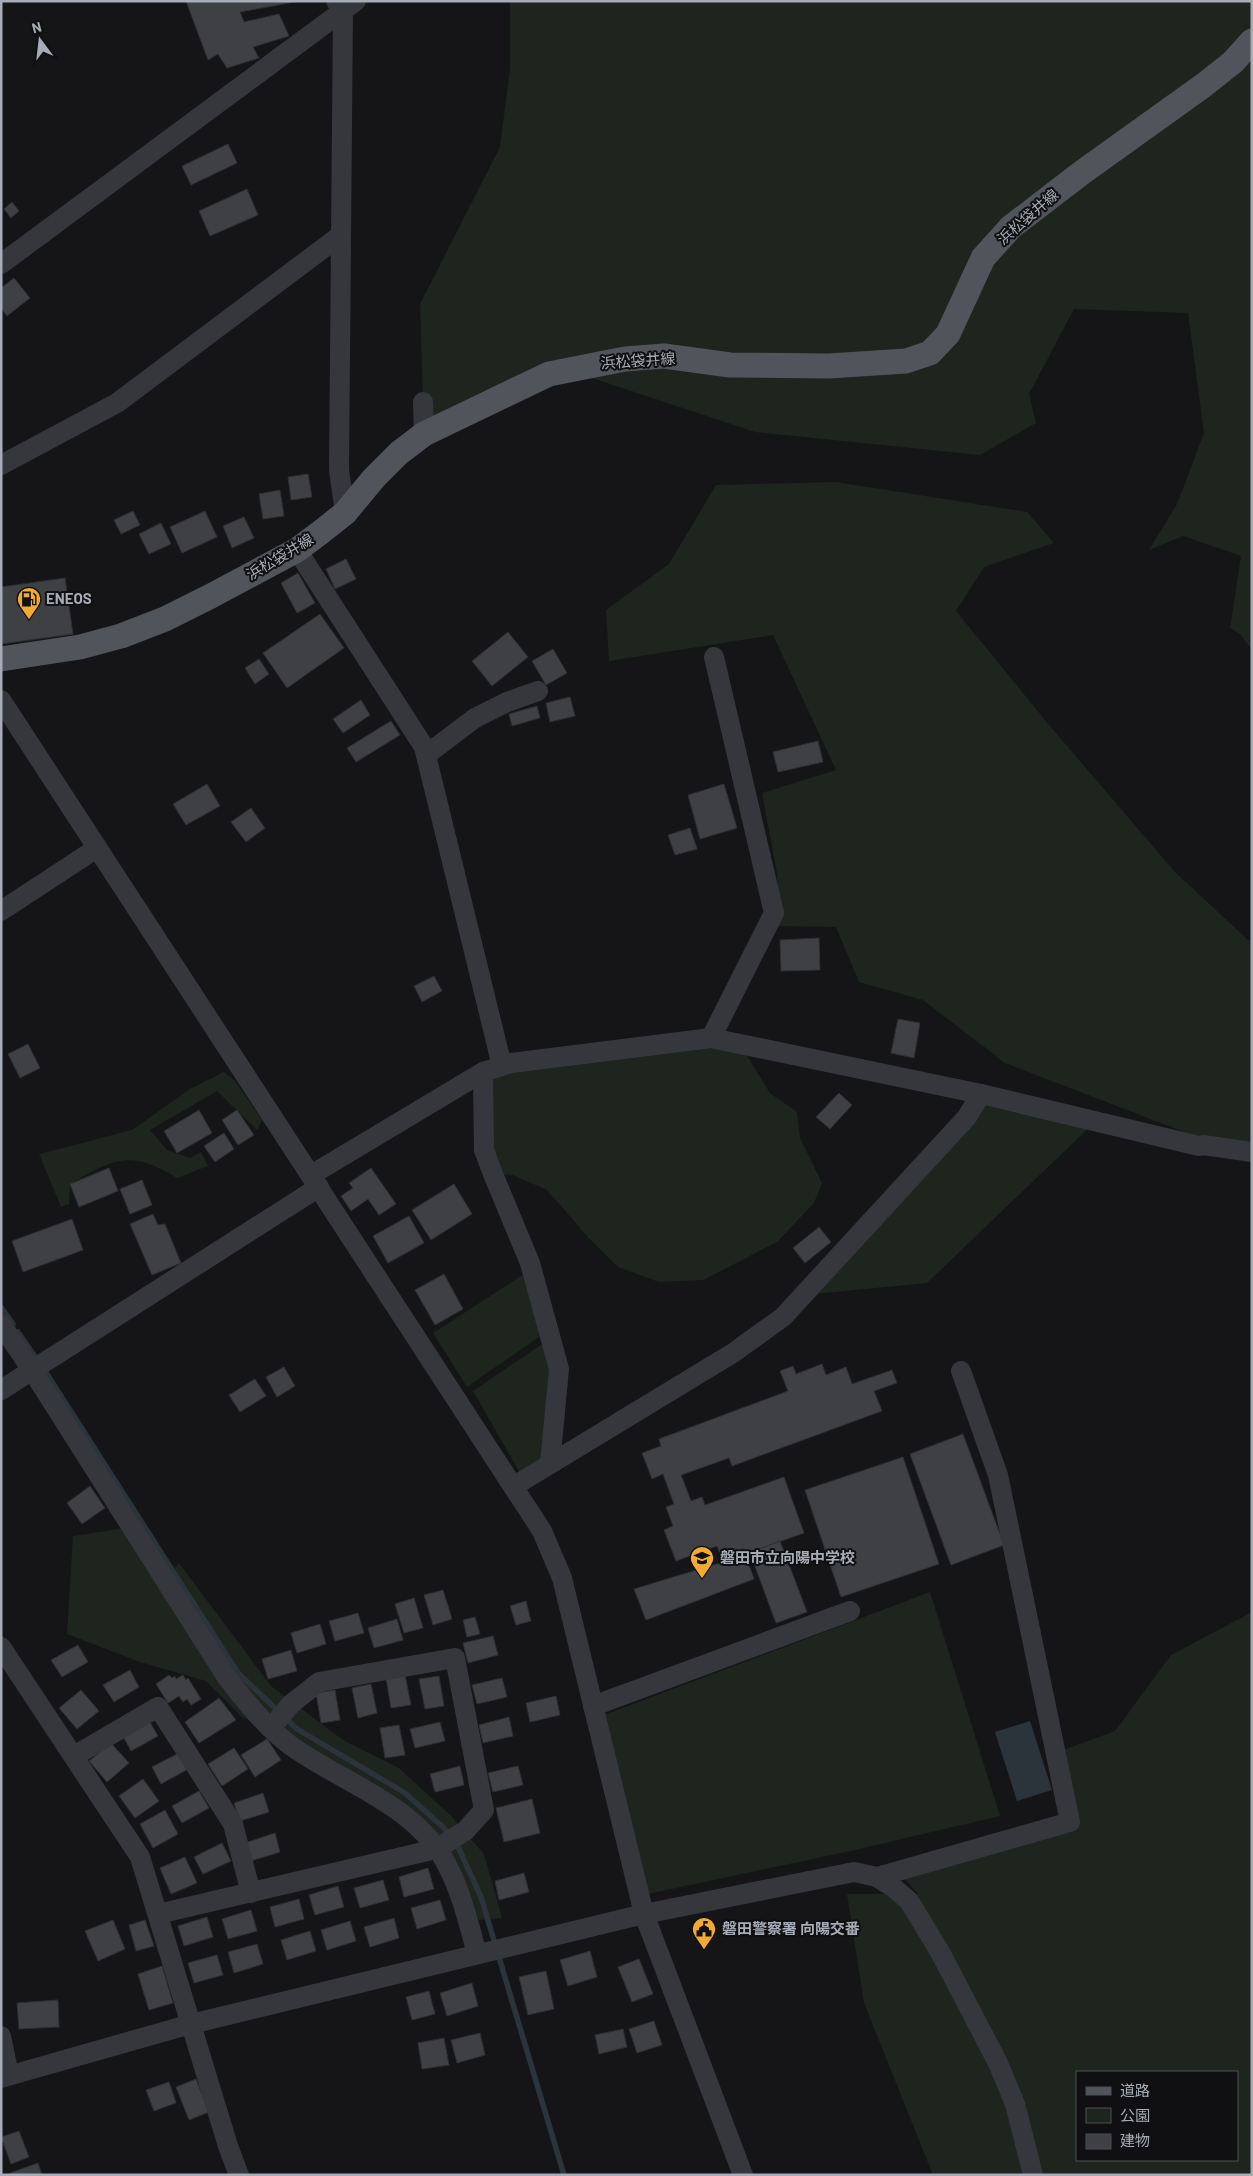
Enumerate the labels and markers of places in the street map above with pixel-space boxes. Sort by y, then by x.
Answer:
fuel station icon: ENEOS [16,586,42,620]
place label: ENEOS [46,589,92,607]
school or university icon: 磐田市立向陽中学校 [689,1545,715,1579]
place label: 磐田市立向陽中学校 [720,1548,855,1566]
public building icon: 磐田警察署 向陽交番 [691,1916,717,1950]
place label: 磐田警察署 向陽交番 [722,1919,860,1937]

